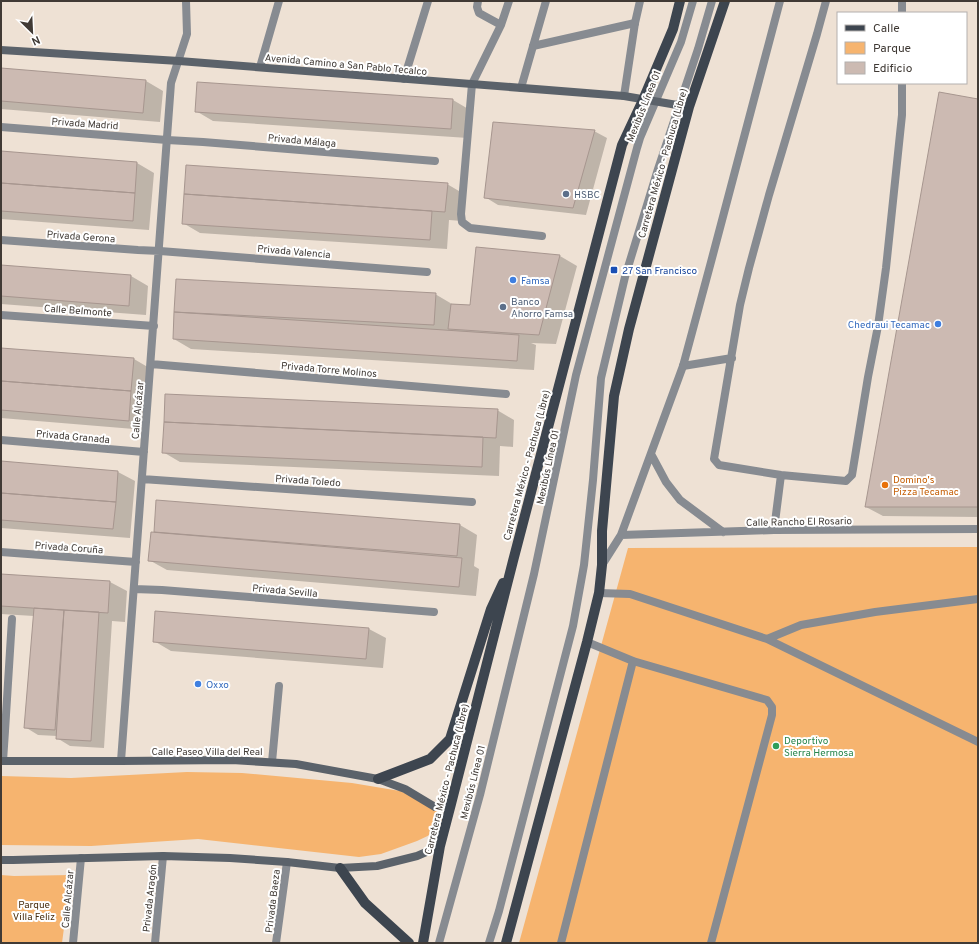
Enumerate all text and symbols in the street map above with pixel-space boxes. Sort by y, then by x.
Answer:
north arrow [12,12,52,52]
legend [837,12,967,84]
text: Calle [873,21,900,37]
text: N [29,32,42,48]
text: Parque [873,41,911,57]
street label: Avenida Camino a San Pablo Tecalco [264,52,428,79]
text: Edificio [873,61,913,77]
street label: Mexibús Línea 01 [624,69,665,144]
street label: Carretera México - Pachuca (Libre) [636,87,691,240]
street label: Privada Madrid [51,116,119,133]
street label: Privada Málaga [267,132,337,151]
marker: HSBC [561,189,571,199]
place label: HSBC [574,189,600,202]
street label: Privada Gerona [46,229,116,246]
street label: Privada Valencia [257,243,331,262]
marker: 27 San Francisco [609,265,619,275]
place label: 27 San Francisco [622,265,697,278]
marker: Famsa [508,275,518,285]
place label: Famsa [521,275,550,288]
place label: Banco Ahorro Famsa [511,296,573,321]
marker: Banco Ahorro Famsa [498,302,508,312]
street label: Calle Belmonte [44,303,112,320]
place label: Chedraui Tecamac [848,319,930,332]
marker: Chedraui Tecamac [933,319,943,329]
street label: Privada Torre Molinos [280,360,378,381]
street label: Calle Alcázar [129,380,148,440]
street label: Carretera México - Pachuca (Libre) [501,389,554,542]
street label: Privada Granada [35,428,110,447]
street label: Mexibús Línea 01 [534,429,563,506]
street label: Privada Toledo [275,473,342,490]
place label: Domino's Pizza Tecamac [893,474,959,499]
marker: Domino's Pizza Tecamac [880,480,890,490]
street label: Calle Rancho El Rosario [746,515,853,530]
street label: Privada Coruña [34,540,104,557]
street label: Privada Sevilla [252,582,318,601]
marker: Oxxo [193,679,203,689]
place label: Oxxo [206,679,229,692]
street label: Carretera México - Pachuca (Libre) [422,702,473,856]
place label: Deportivo Sierra Hermosa [784,735,853,760]
marker: Deportivo Sierra Hermosa [771,741,781,751]
street label: Mexibús Línea 01 [458,744,489,821]
street label: Calle Paseo Villa del Real [151,746,263,759]
street label: Privada Aragón [140,863,161,933]
street label: Calle Alcázar [59,869,78,929]
street label: Privada Baeza [263,869,284,934]
park label: Parque Villa Feliz [13,899,55,924]

